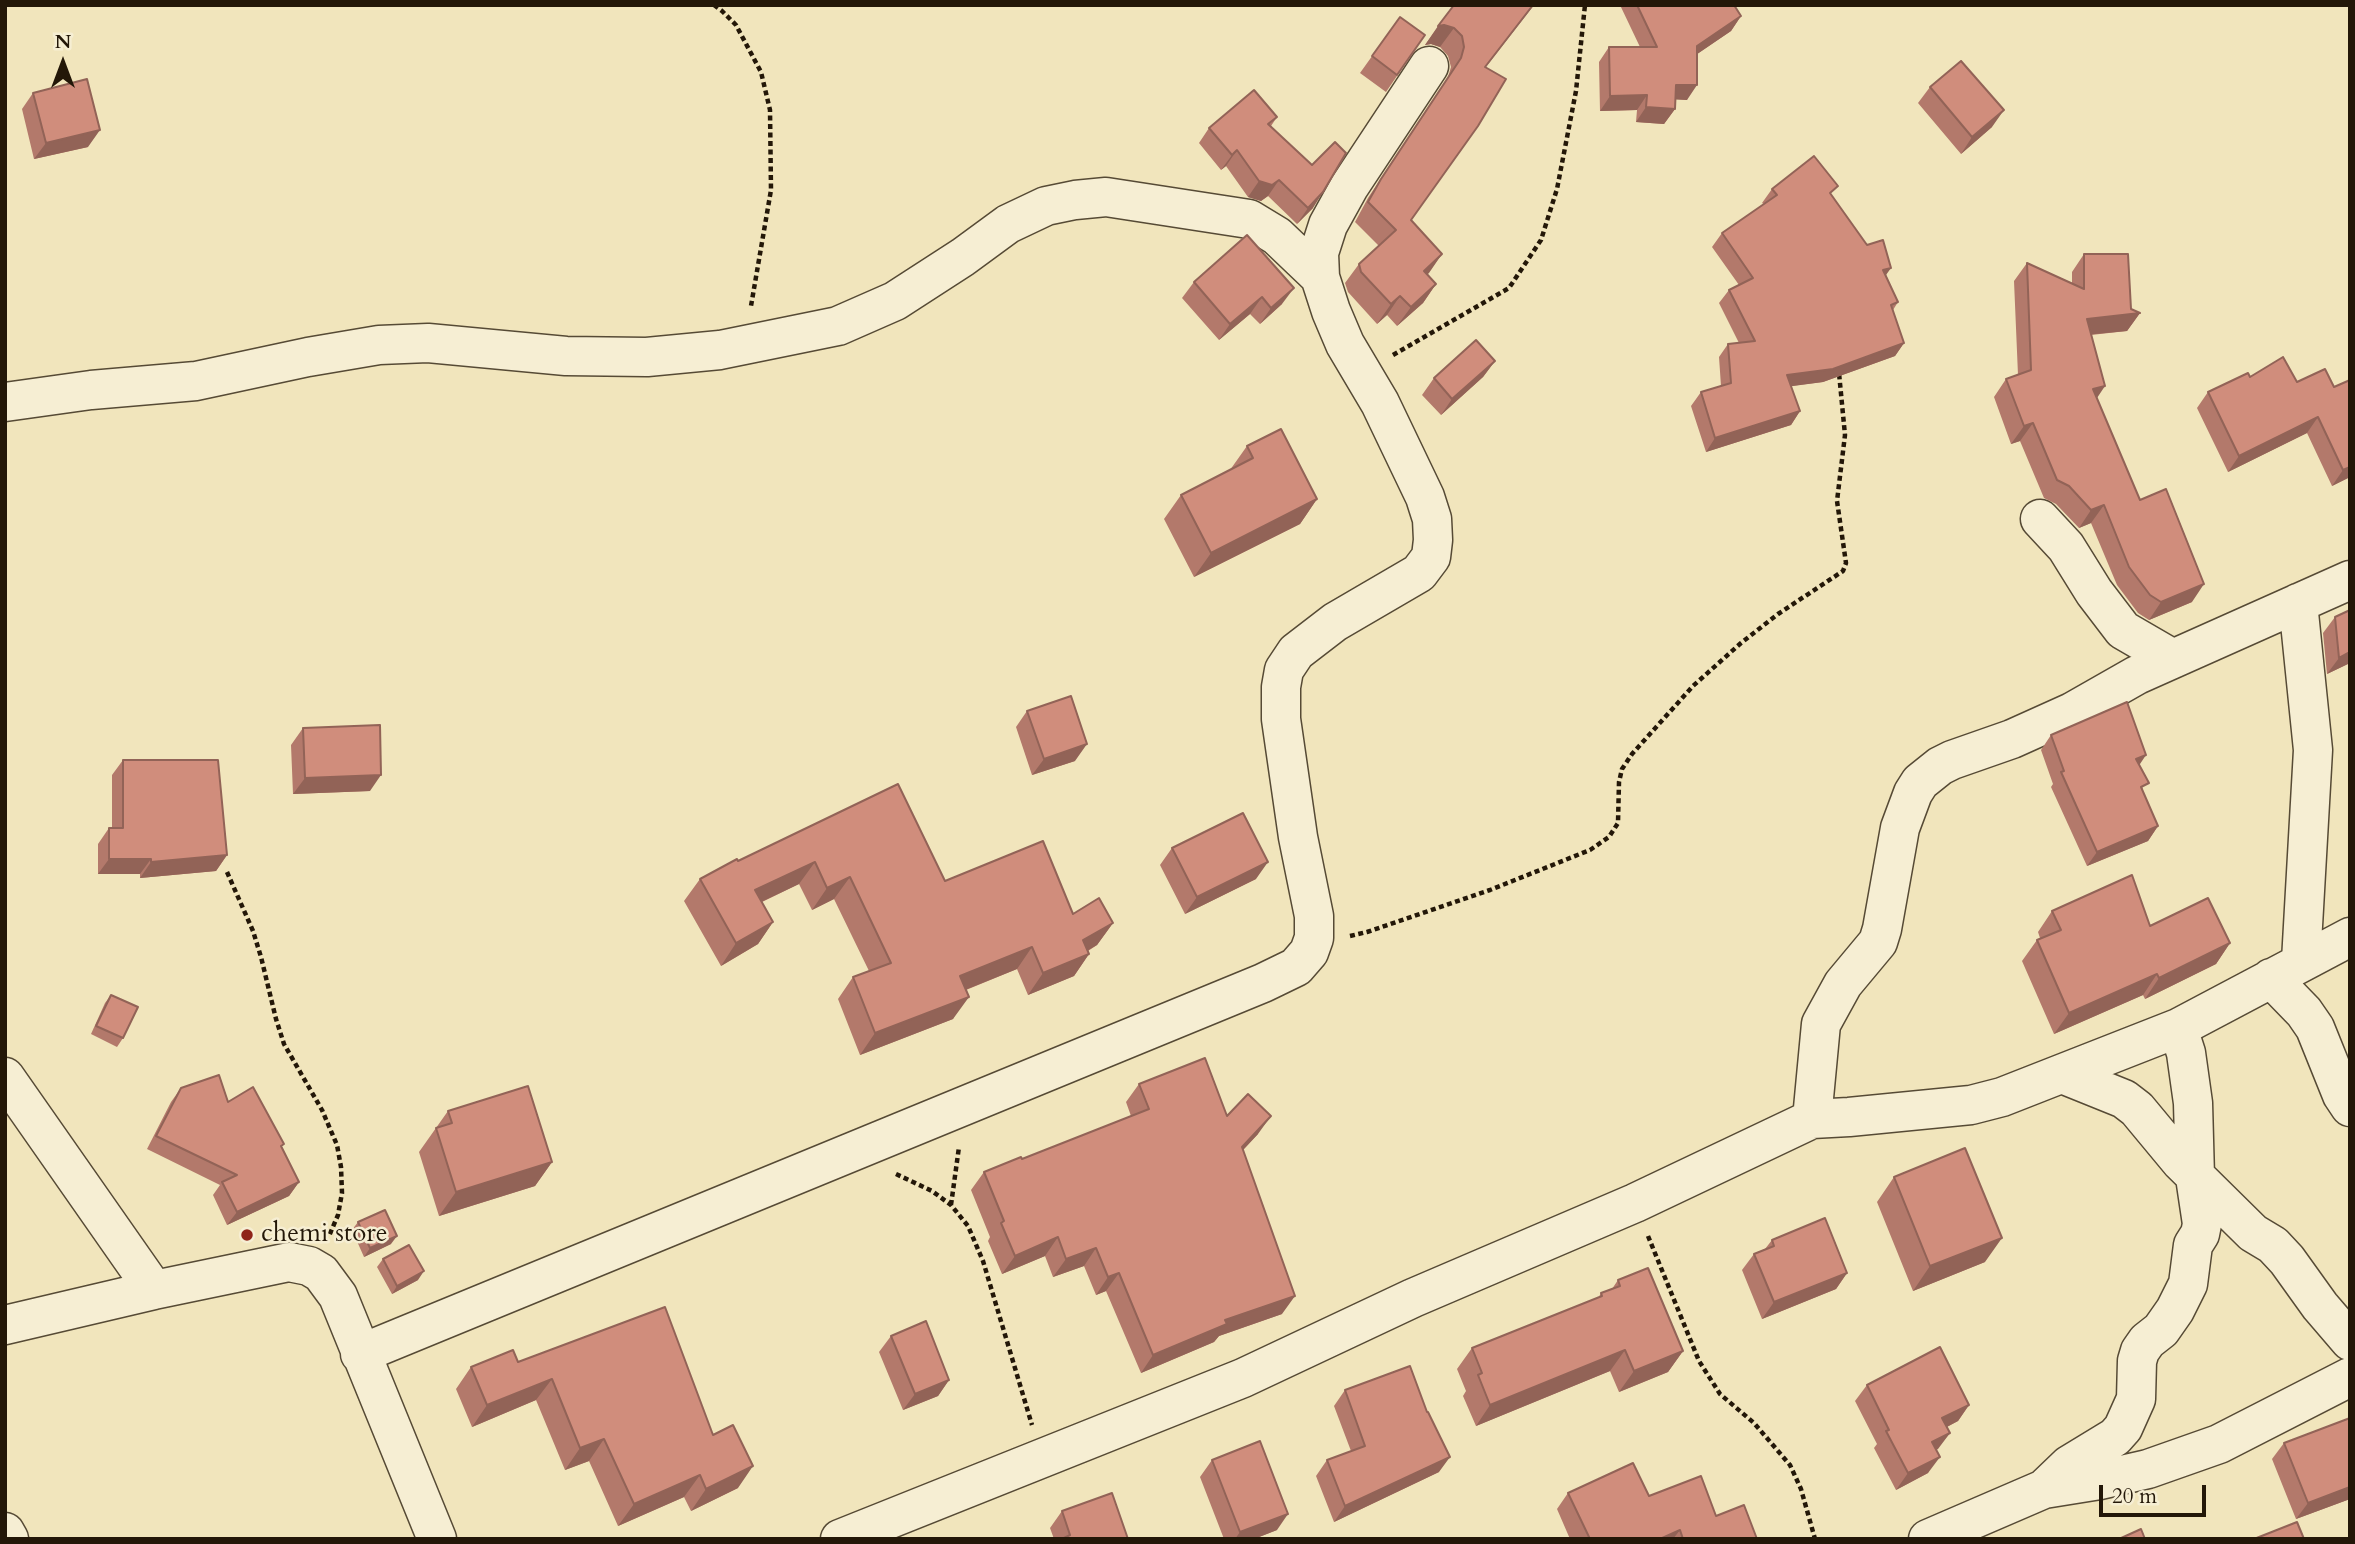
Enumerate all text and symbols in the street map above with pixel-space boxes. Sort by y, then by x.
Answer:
north arrow [28,28,98,98]
text: N [55,29,71,55]
place label: chemi store [261,1219,387,1251]
marker: chemi store [239,1227,255,1243]
scale bar [2103,1470,2210,1514]
text: 20 m [2112,1482,2157,1511]

